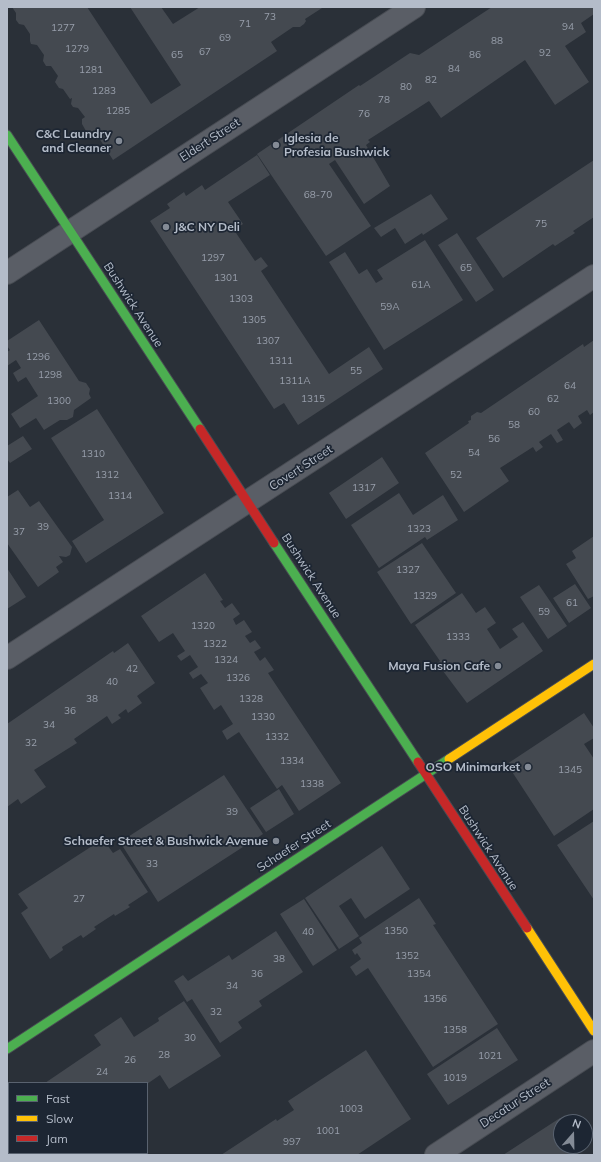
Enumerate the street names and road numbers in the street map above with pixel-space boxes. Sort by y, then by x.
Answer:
street label: Eldert Street [177,115,243,165]
street label: Bushwick Avenue [100,260,166,350]
street label: Covert Street [267,442,335,494]
street label: Bushwick Avenue [278,531,344,621]
street label: Bushwick Avenue [455,803,521,893]
street label: Schaefer Street [254,817,334,875]
street label: Decatur Street [477,1075,553,1131]

